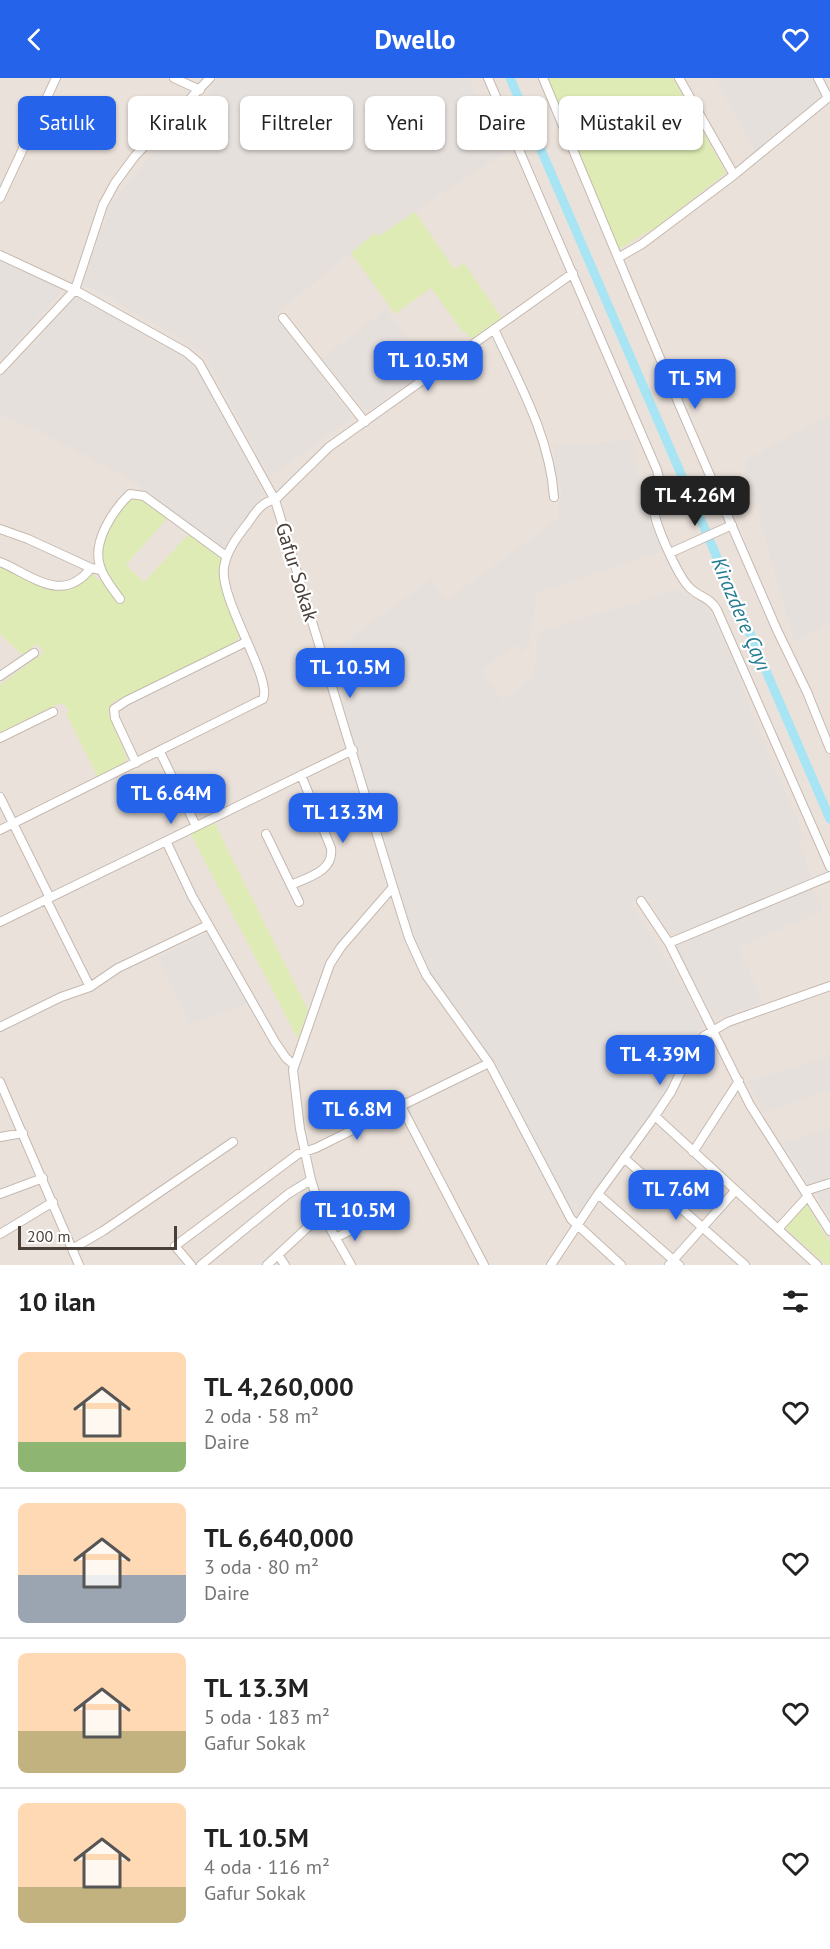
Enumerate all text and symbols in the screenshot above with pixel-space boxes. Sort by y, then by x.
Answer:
text: Dwello [375,22,455,56]
icon: back [18,23,51,56]
icon: heart [779,23,812,56]
chip: Satılık [18,96,116,150]
chip: Kiralık [128,96,228,150]
chip: Filtreler [240,96,353,150]
chip: Yeni [365,96,445,150]
chip: Daire [457,96,547,150]
chip: Müstakil ev [559,96,703,150]
pin: TL 10.5M [366,341,490,392]
text: TL 10.5M [388,347,468,373]
pin: TL 5M [653,359,737,410]
text: TL 5M [668,365,722,391]
pin: TL 4.26M [633,476,757,527]
text: TL 4.26M [655,482,735,508]
street label: Gafur Sokak [270,519,324,625]
water label: Kirazdere Çayı [705,553,778,675]
pin: TL 10.5M [288,648,412,699]
text: TL 10.5M [310,654,390,680]
pin: TL 6.64M [109,774,233,825]
text: TL 6.64M [131,780,211,806]
pin: TL 13.3M [281,793,405,844]
text: TL 13.3M [303,799,383,825]
pin: TL 4.39M [598,1035,722,1086]
text: TL 4.39M [620,1041,700,1067]
pin: TL 6.8M [302,1090,412,1141]
text: TL 6.8M [322,1096,392,1122]
pin: TL 7.6M [621,1170,731,1221]
text: TL 7.6M [643,1176,709,1202]
pin: TL 10.5M [293,1191,417,1242]
text: TL 10.5M [315,1197,395,1223]
scale bar [18,1223,177,1250]
text: 200 m [27,1226,70,1246]
text: 10 ilan [18,1285,96,1318]
icon: filters [779,1285,812,1318]
text: TL 4,260,000 [204,1370,354,1403]
icon: home [66,1376,138,1448]
icon: heart [779,1396,812,1429]
text: 2 oda · 58 m² [204,1403,319,1429]
text: Daire [204,1429,249,1455]
text: TL 6,640,000 [204,1521,354,1554]
icon: home [66,1527,138,1599]
icon: heart [779,1547,812,1580]
text: 3 oda · 80 m² [204,1554,319,1580]
text: Daire [204,1580,249,1606]
text: TL 13.3M [204,1671,309,1704]
icon: home [66,1677,138,1749]
icon: heart [779,1697,812,1730]
text: 5 oda · 183 m² [204,1704,330,1730]
text: Gafur Sokak [204,1730,306,1756]
text: TL 10.5M [204,1821,309,1854]
icon: home [66,1827,138,1899]
icon: heart [779,1847,812,1880]
text: 4 oda · 116 m² [204,1854,330,1880]
text: Gafur Sokak [204,1880,306,1906]

